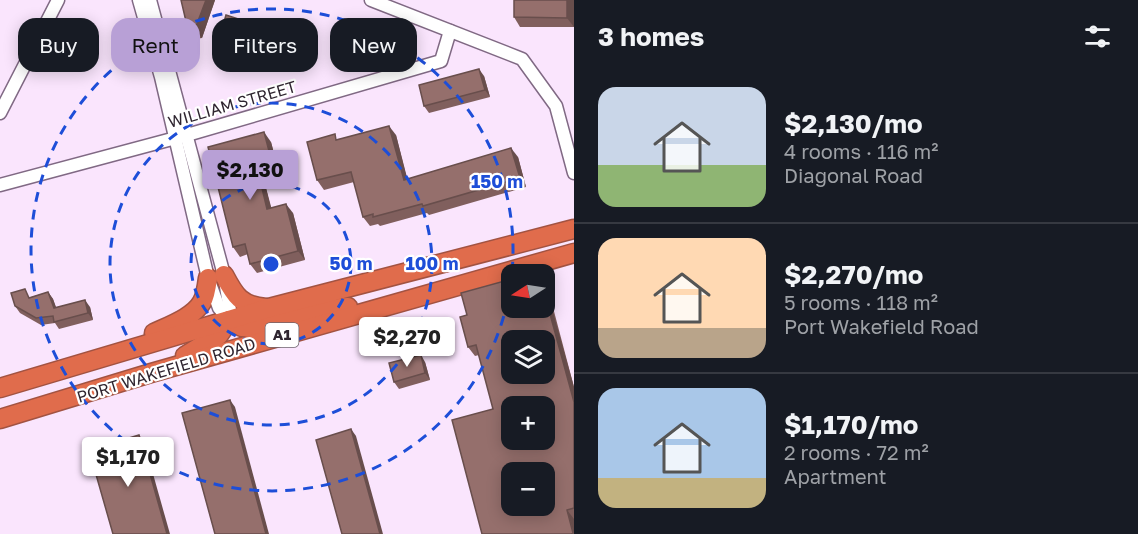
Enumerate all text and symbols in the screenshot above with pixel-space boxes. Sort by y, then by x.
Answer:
chip: Buy [18,18,99,72]
chip: Rent [111,18,200,72]
chip: Filters [212,18,318,72]
chip: New [330,18,417,72]
icon: filters [1081,20,1114,53]
text: 3 homes [598,21,704,52]
street label: WILLIAM STREET [166,76,299,132]
text: $2,130/mo [784,108,923,139]
icon: home [646,111,718,183]
text: 4 rooms · 116 m² [784,139,939,163]
pin: $2,130 [201,150,299,201]
text: $2,130 [216,157,284,181]
text: Diagonal Road [784,163,923,187]
text: 150 m [471,170,523,192]
text: 50 m [330,252,372,274]
text: 100 m [406,252,458,274]
centre of rings [261,254,281,274]
text: $2,270/mo [784,259,923,290]
icon: home [646,262,718,334]
north arrow [501,264,555,318]
map controls [501,264,555,516]
text: 5 rooms · 118 m² [784,290,938,314]
text: Port Wakefield Road [784,314,979,338]
pin: $2,270 [358,317,456,368]
road number: A1 [266,323,298,347]
text: $2,270 [373,324,441,348]
button: layers [501,330,555,384]
street label: PORT WAKEFIELD ROAD [74,333,258,407]
button: + [501,396,555,450]
text: $1,170/mo [784,409,918,440]
icon: home [646,412,718,484]
pin: $1,170 [79,437,177,488]
text: 2 rooms · 72 m² [784,440,929,464]
text: $1,170 [96,444,160,468]
button: − [501,462,555,516]
text: Apartment [784,464,887,488]

